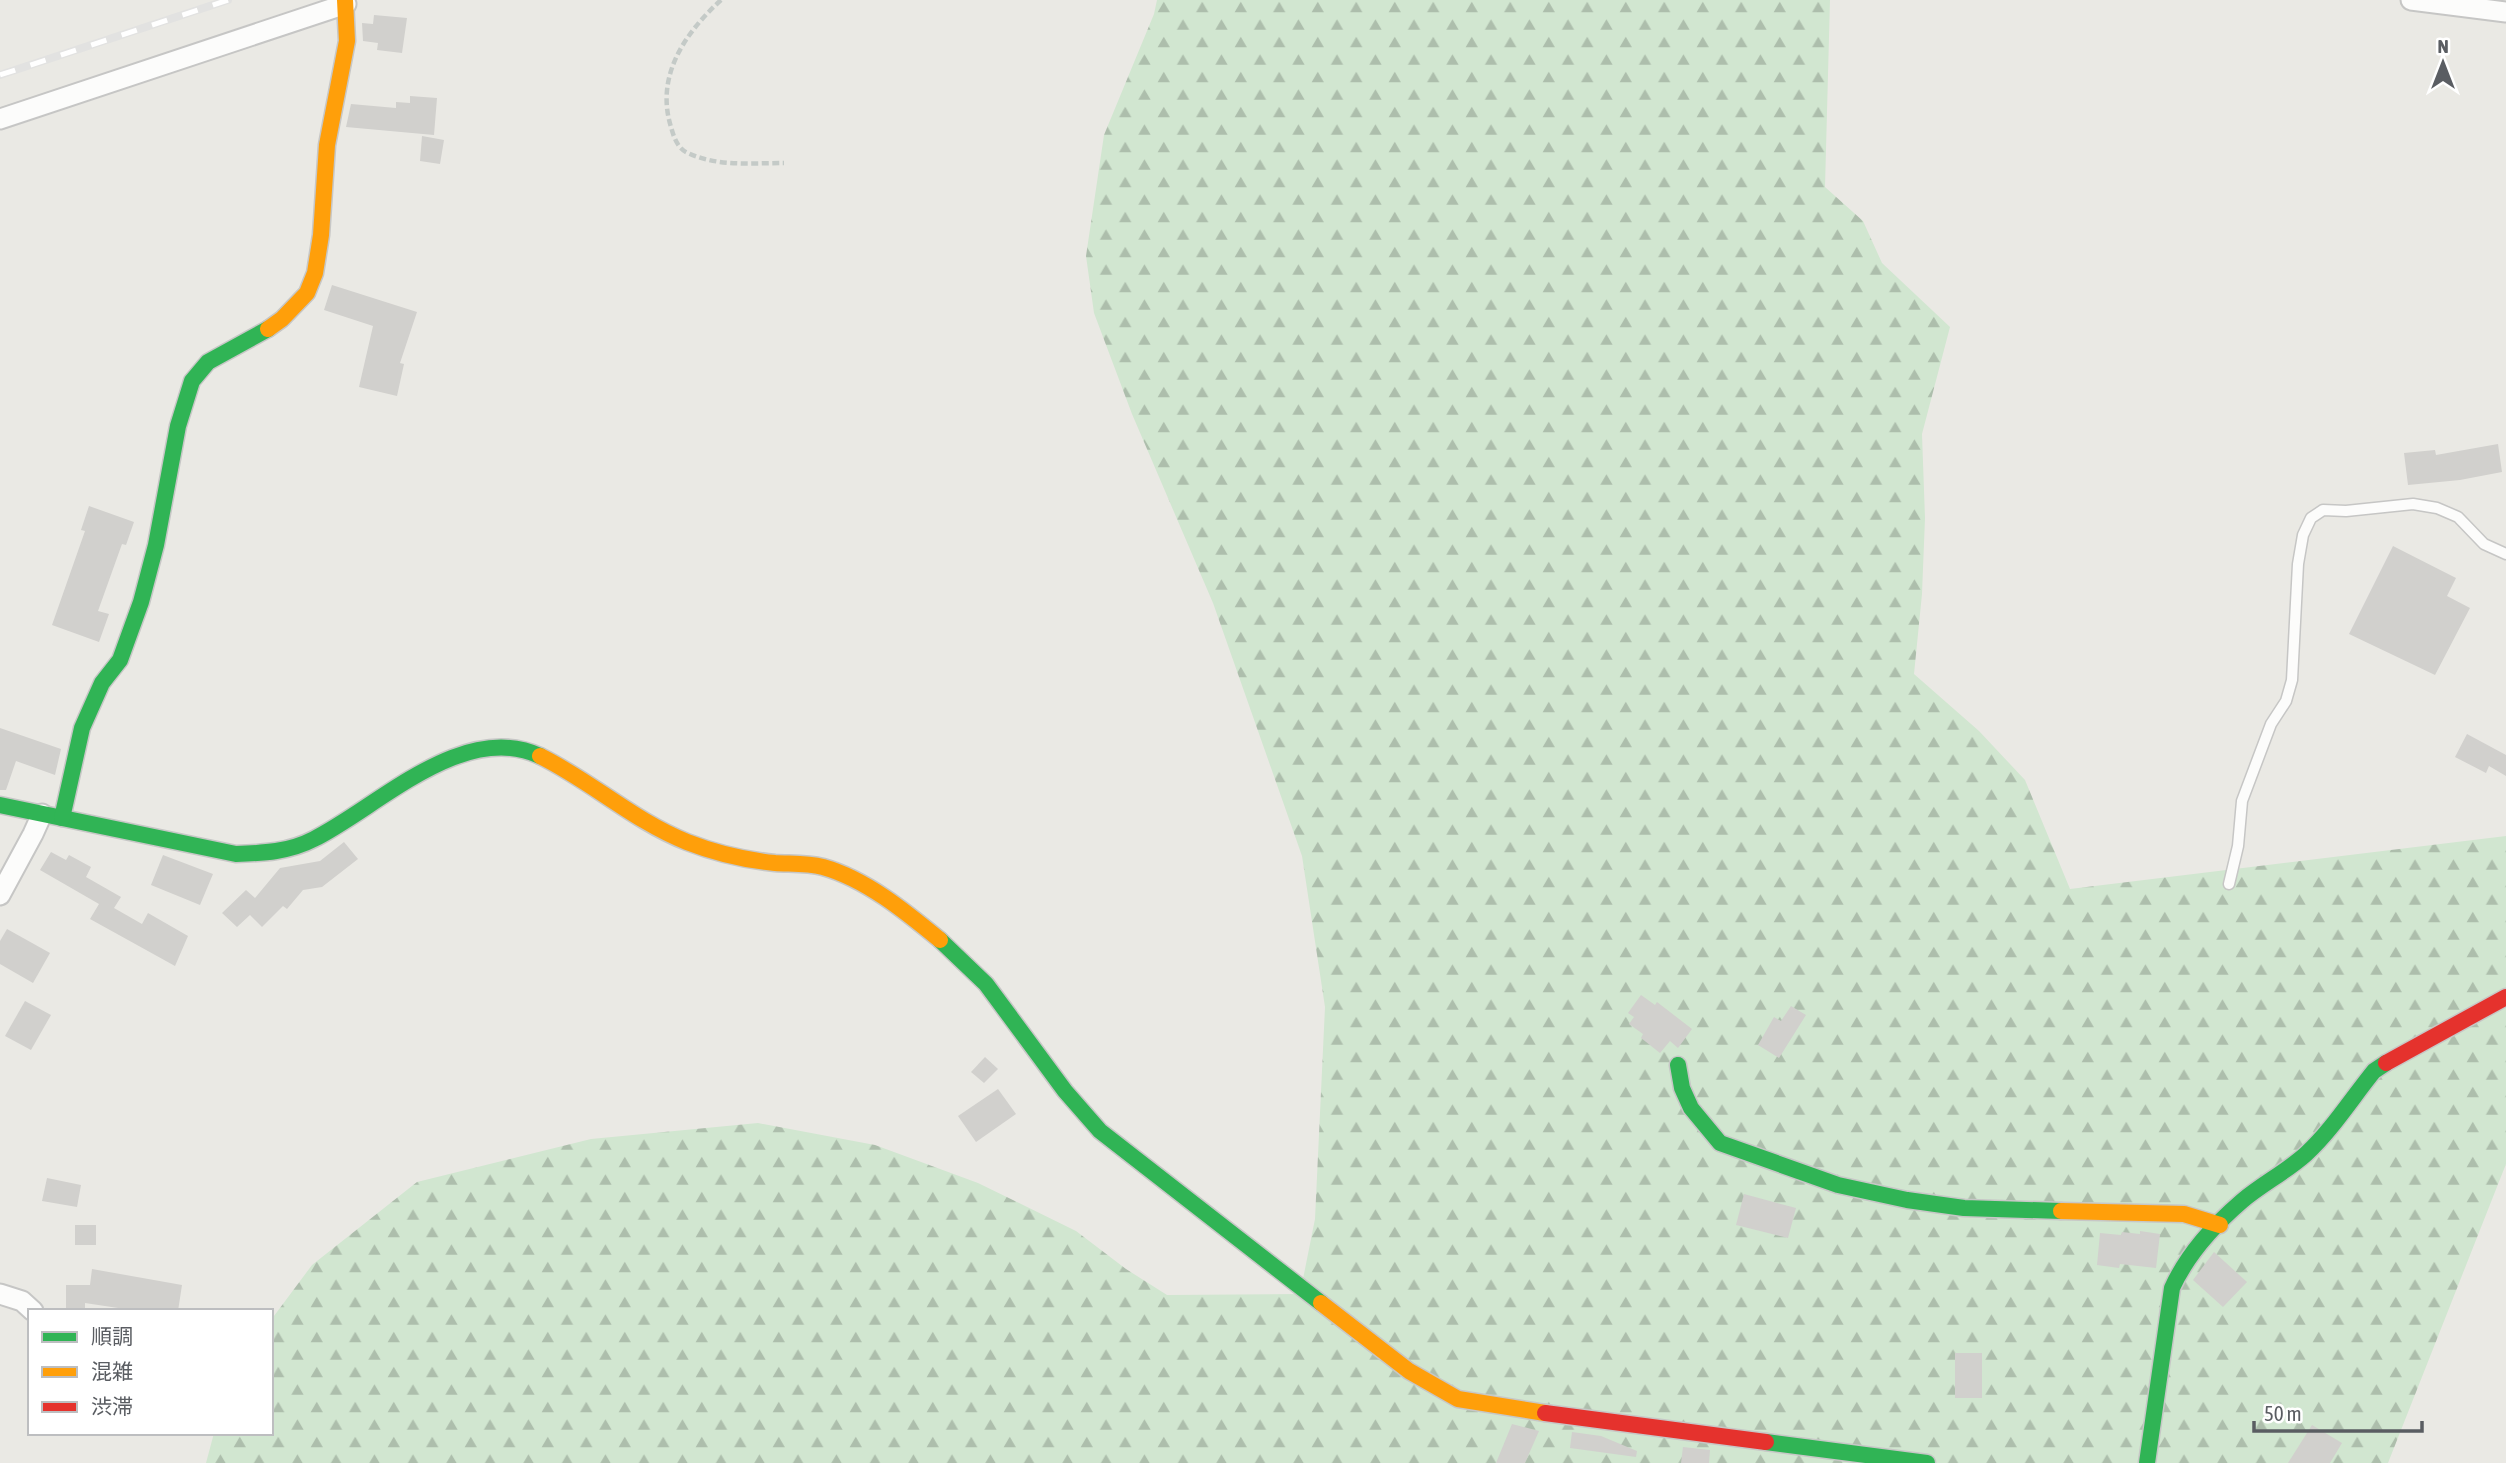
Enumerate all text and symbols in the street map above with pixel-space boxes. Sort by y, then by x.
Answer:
north arrow [2408,28,2478,98]
text: N [2437,35,2449,57]
legend [28,1309,273,1435]
text: 順調 [91,1324,133,1348]
text: 混雑 [91,1359,133,1383]
scale bar [2254,1390,2422,1434]
text: 渋滞 [91,1394,133,1418]
text: 50 m [2264,1401,2302,1425]

